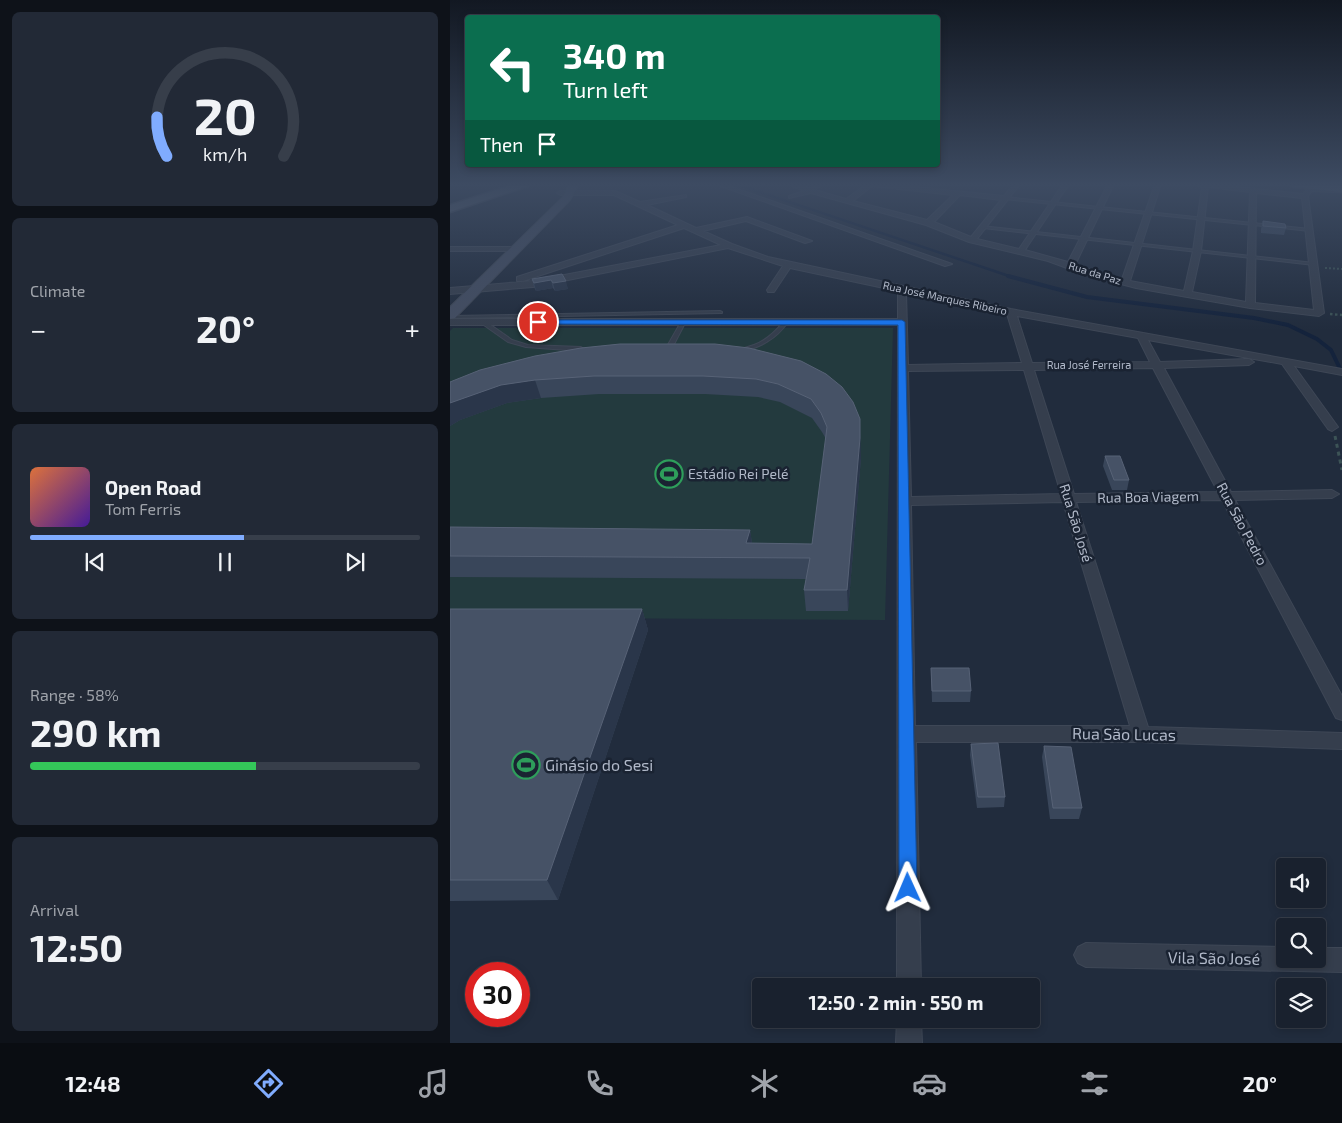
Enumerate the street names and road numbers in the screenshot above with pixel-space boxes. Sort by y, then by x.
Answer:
street label: Rua da Paz [1067,258,1123,287]
street label: Rua José Marques Ribeiro [882,278,1008,317]
street label: Rua José Ferreira [1047,358,1131,371]
street label: Rua São Pedro [1214,480,1271,568]
street label: Rua São José [1056,482,1096,564]
street label: Rua Boa Viagem [1097,487,1199,506]
street label: Rua São Lucas [1072,723,1176,744]
street label: Vila São José [1168,947,1260,968]

